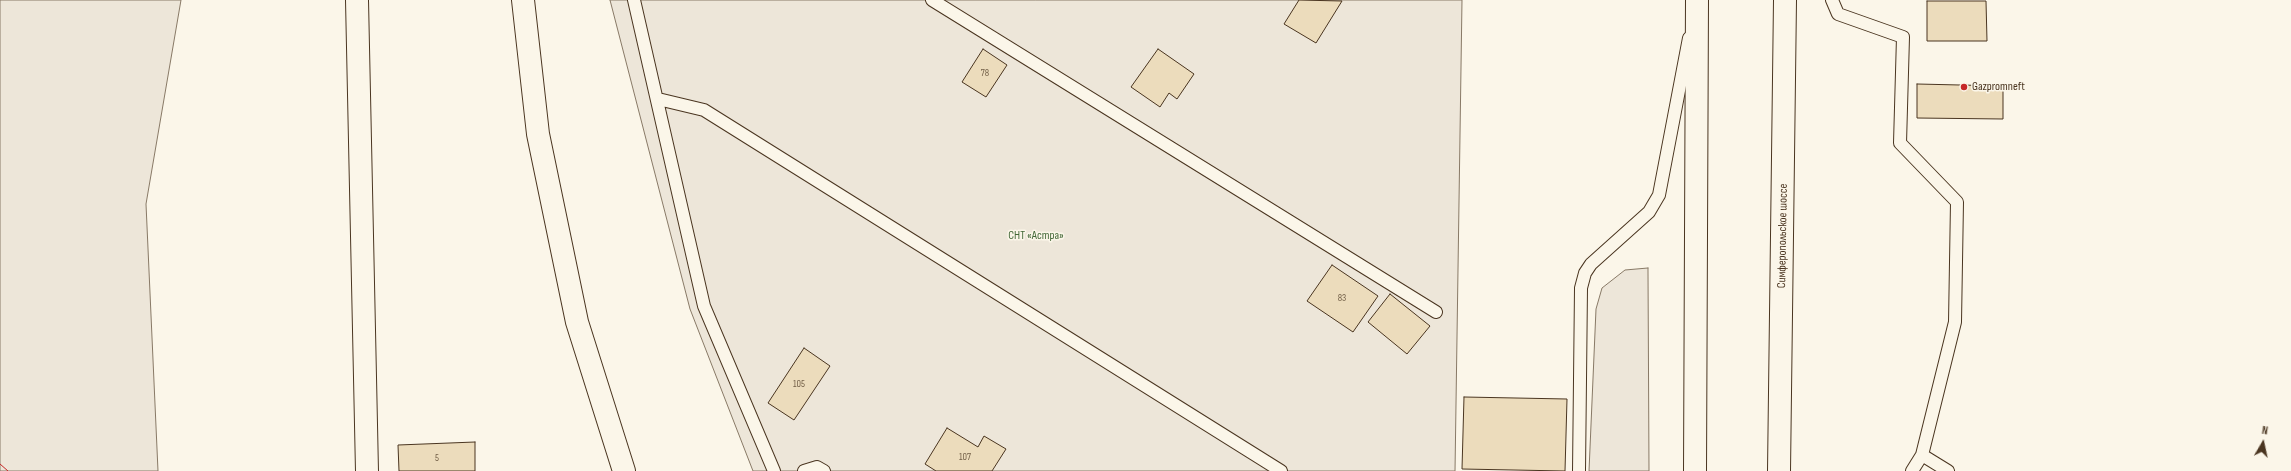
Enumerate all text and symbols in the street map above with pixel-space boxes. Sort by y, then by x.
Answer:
house number: 78 [981,67,989,79]
place label: Gazpromneft [1972,80,2025,94]
marker: Gazpromneft [1959,82,1969,92]
street label: Симферопольское шоссе [1775,184,1791,288]
park label: СНТ «Астра» [1008,229,1064,243]
house number: 83 [1338,292,1346,304]
house number: 105 [793,378,805,390]
north arrow [2243,423,2283,463]
text: N [2261,424,2269,438]
house number: 107 [959,451,971,463]
house number: 5 [435,452,439,464]

